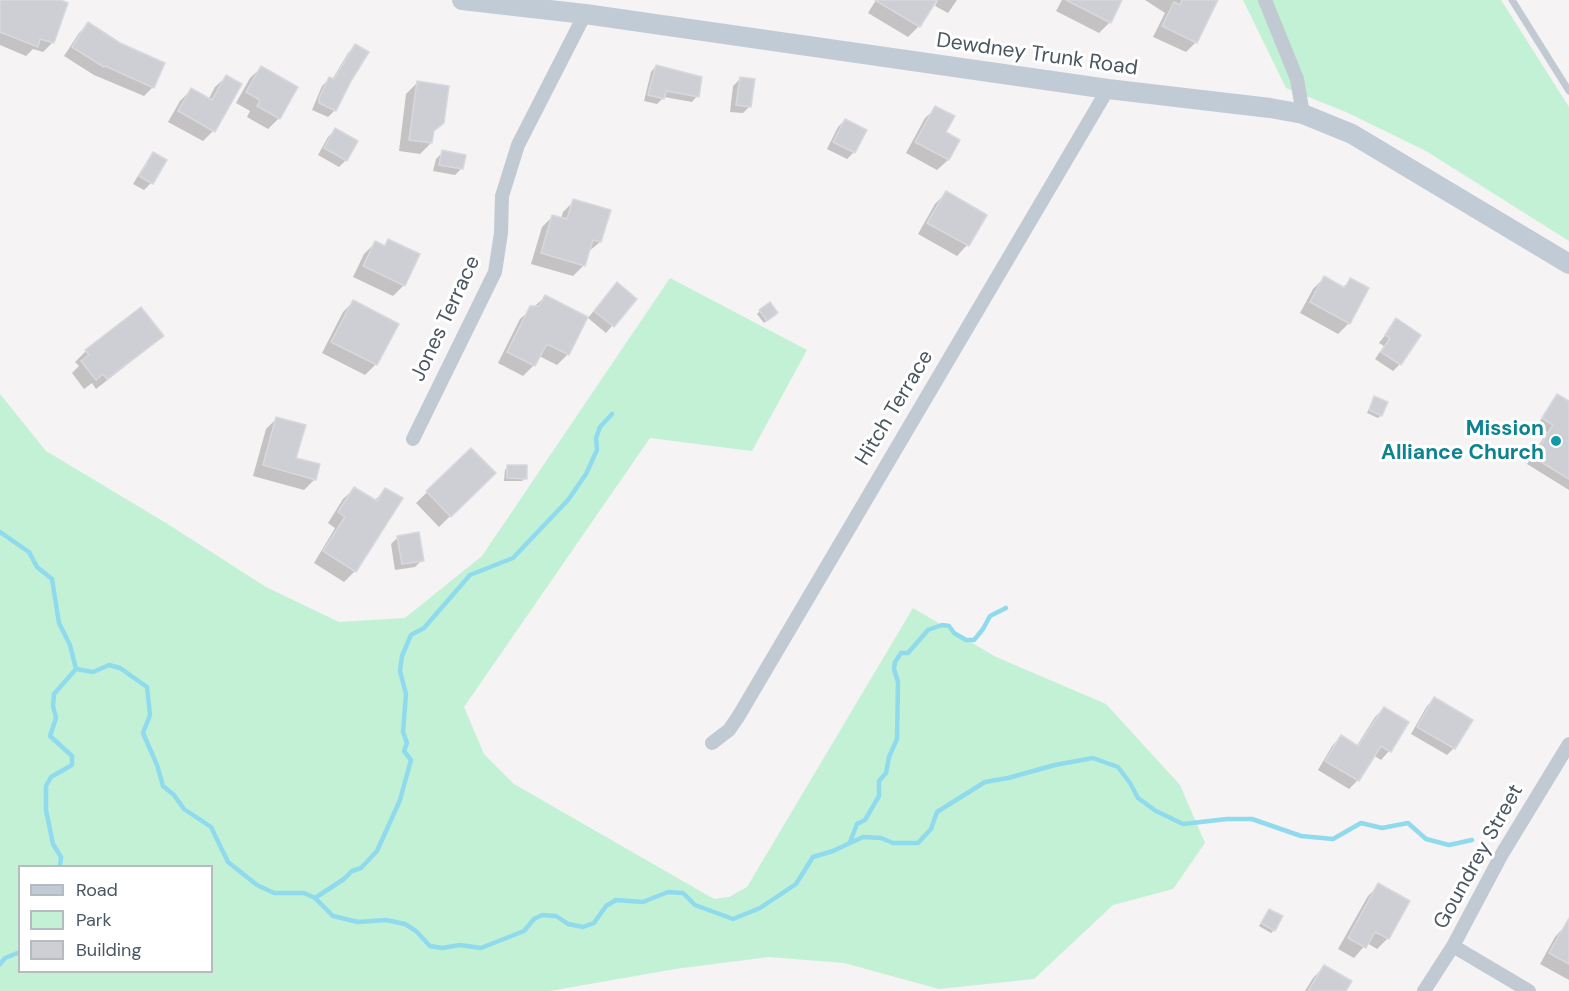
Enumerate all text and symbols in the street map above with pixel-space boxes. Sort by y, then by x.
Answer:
street label: Dewdney Trunk Road [935,28,1139,82]
street label: Jones Terrace [406,252,486,386]
street label: Hitch Terrace [851,346,939,470]
place label: Mission Alliance Church [1381,416,1544,466]
marker: Mission Alliance Church [1549,434,1563,448]
street label: Goundrey Street [1429,780,1529,934]
legend [18,865,213,973]
text: Road [76,878,118,902]
text: Park [76,908,112,932]
text: Building [76,938,141,962]

